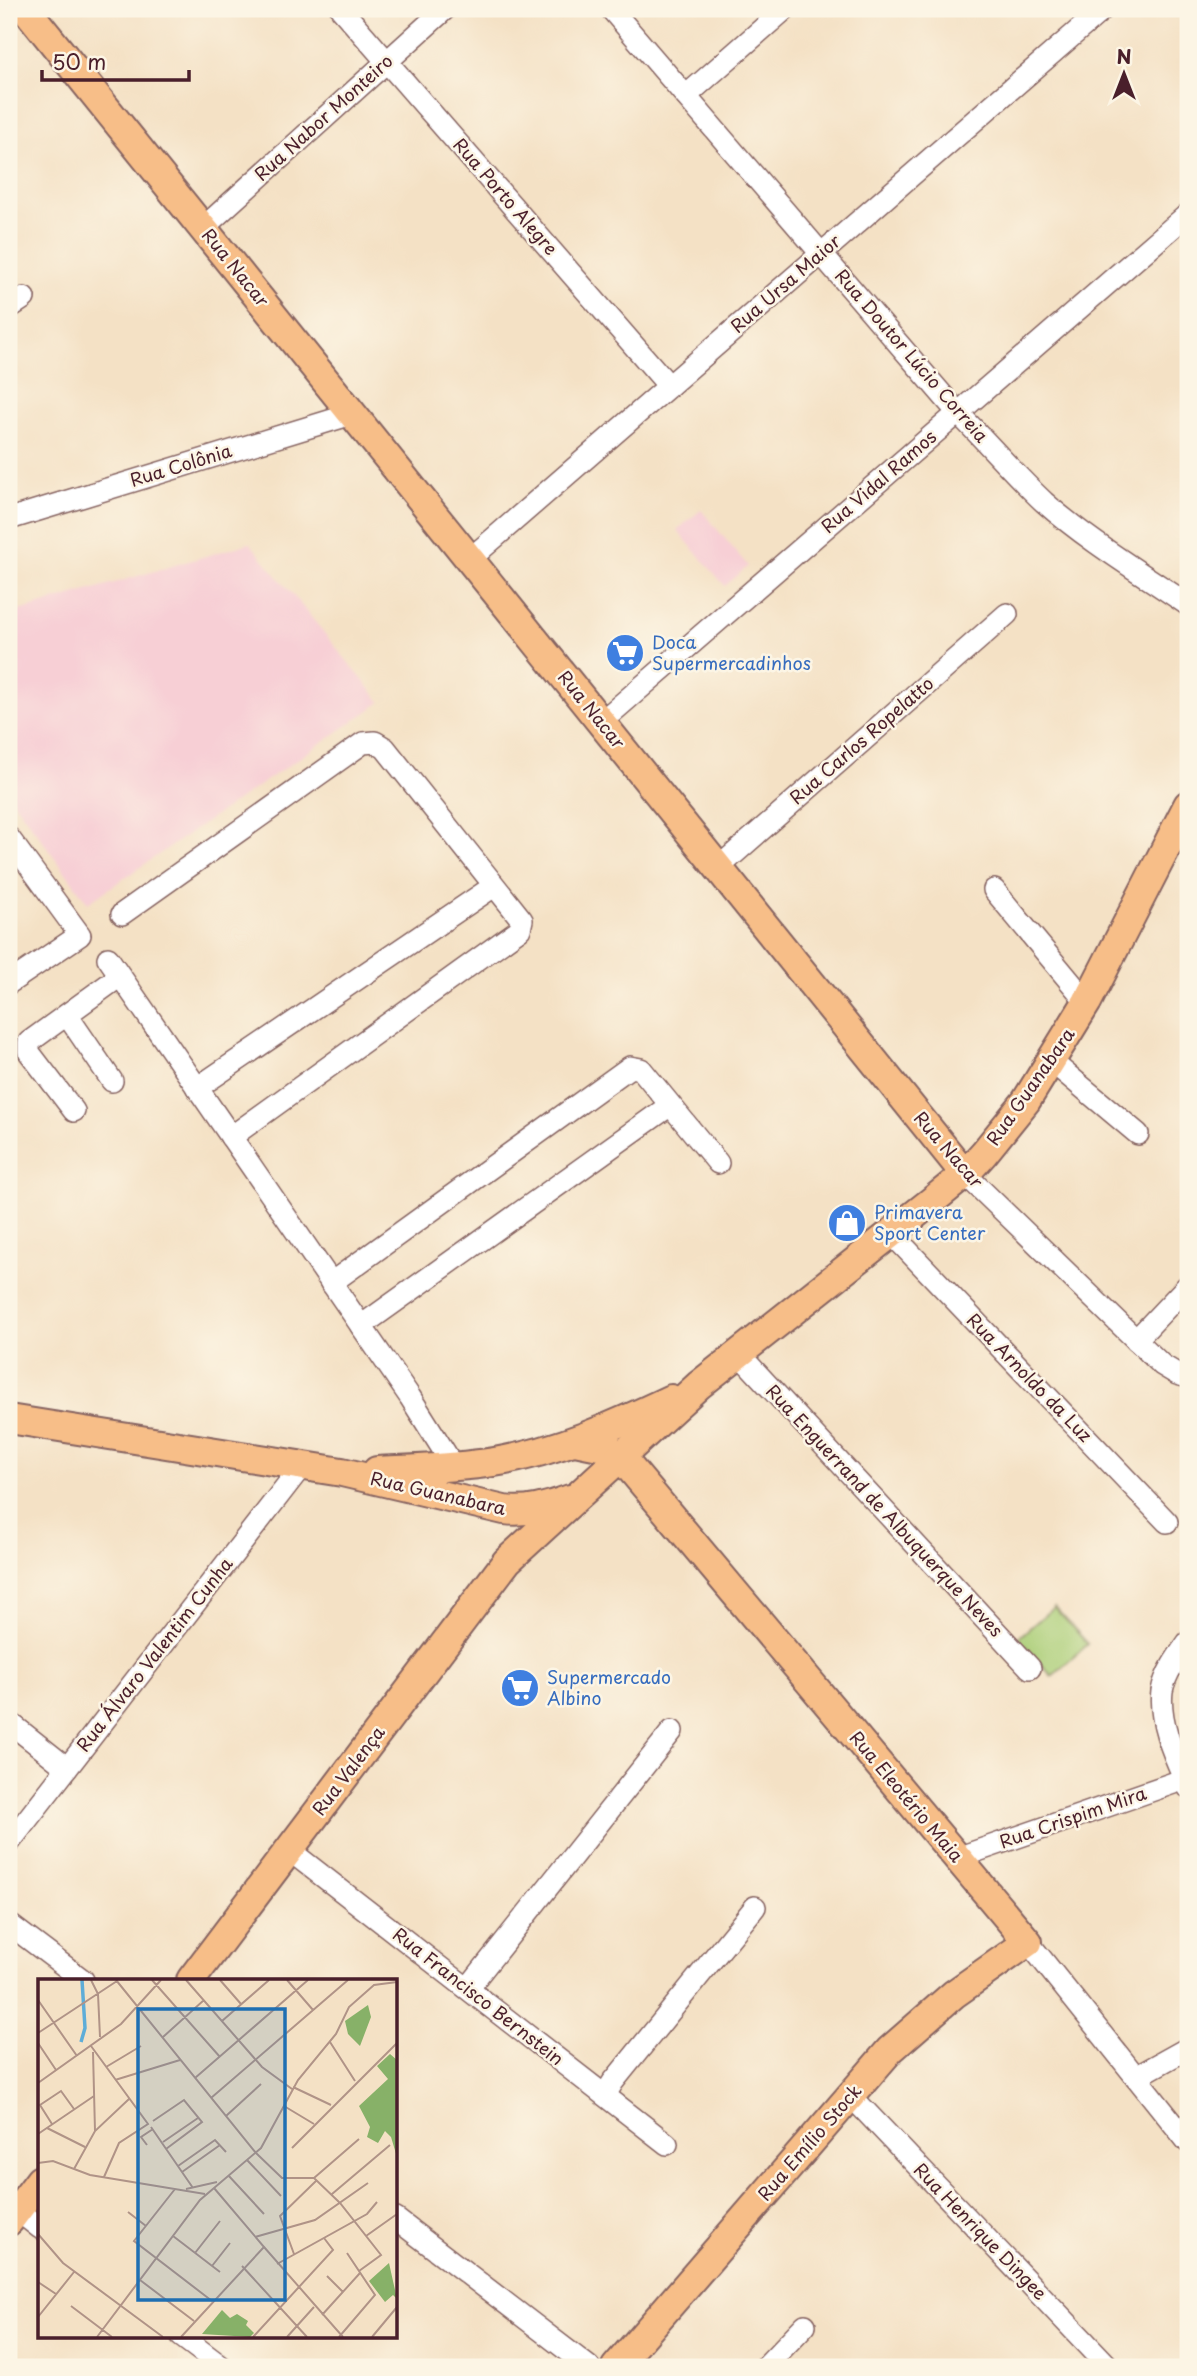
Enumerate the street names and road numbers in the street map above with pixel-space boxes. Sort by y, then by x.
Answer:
street label: Rua Nabor Monteiro [248,47,398,187]
street label: Rua Porto Alegre [448,131,565,261]
street label: Rua Nacar [196,222,277,313]
street label: Rua Ursa Maior [724,227,846,338]
street label: Rua Doutor Lúcio Correia [829,262,995,448]
street label: Rua Vidal Ramos [814,423,942,539]
street label: Rua Colônia [126,436,235,493]
street label: Rua Nacar [552,664,633,755]
street label: Rua Carlos Ropelatto [783,670,939,810]
street label: Rua Guanabara [979,1021,1081,1150]
street label: Rua Nacar [908,1105,991,1194]
street label: Rua Arnoldo da Luz [961,1306,1099,1448]
street label: Rua Enguerrand de Albuquerque Neves [760,1378,1010,1642]
street label: Rua Guanabara [368,1464,509,1521]
street label: Rua Álvaro Valentim Cunha [69,1550,239,1757]
street label: Rua Valença [305,1719,391,1821]
street label: Rua Eleotério Maia [844,1724,971,1868]
street label: Rua Crispim Mira [995,1779,1150,1854]
street label: Rua Francisco Bernstein [388,1920,570,2071]
street label: Rua Emílio Stock [751,2078,867,2206]
street label: Rua Henrique Dingee [908,2156,1054,2306]

